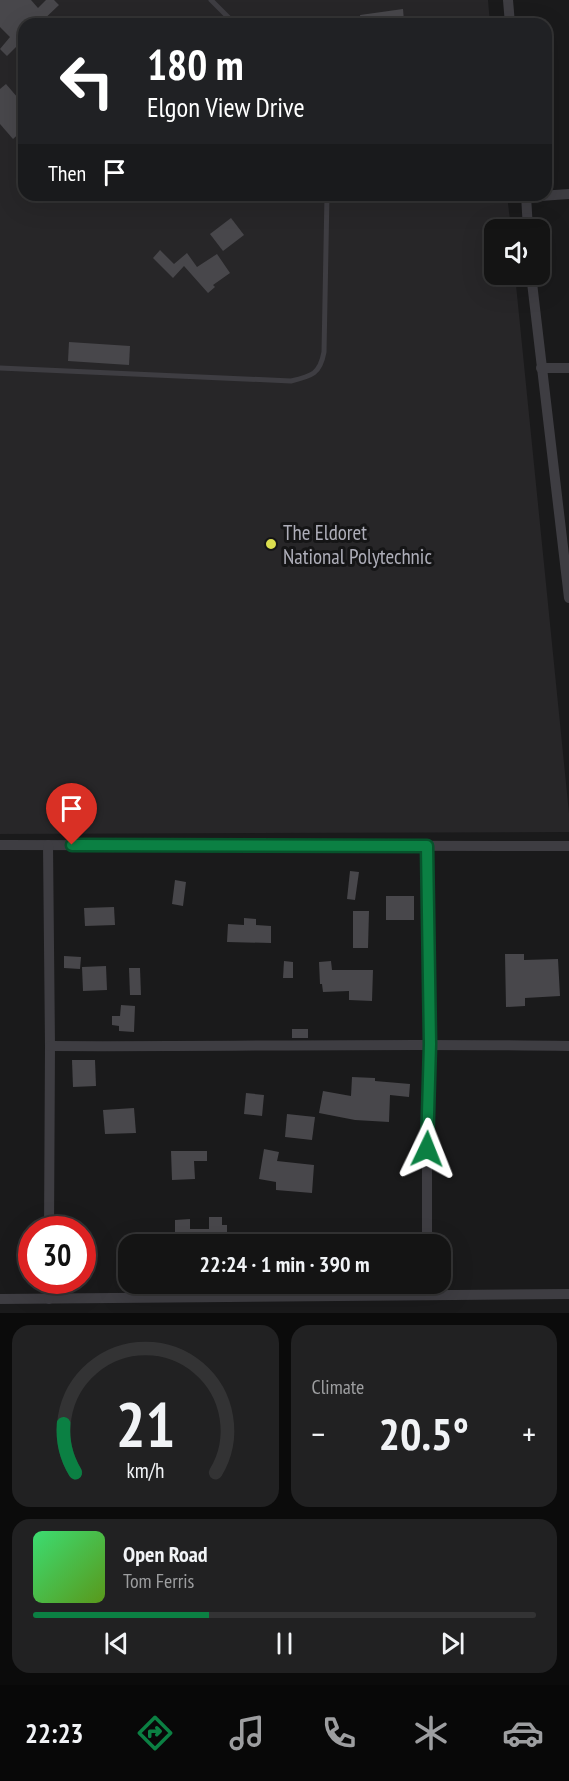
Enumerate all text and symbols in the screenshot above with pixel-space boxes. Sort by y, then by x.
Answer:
text: 180 m [147,37,244,92]
icon: left [48,42,126,120]
text: Elgon View Drive [147,90,305,124]
icon: arrive [98,156,131,189]
text: Then [48,159,86,187]
map controls [484,219,550,285]
button: sound [484,219,550,285]
place label: The Eldoret National Polytechnic [283,519,432,570]
marker: The Eldoret National Polytechnic [264,537,278,551]
pin [46,783,97,845]
icon: arrive [55,792,88,825]
position arrow [395,1117,459,1181]
speed limit sign: 30 [18,1216,96,1294]
text: 22:24 · 1 min · 390 m [199,1250,370,1278]
text: Climate [312,1374,364,1400]
text: 21 [115,1383,175,1464]
text: 20.5° [379,1404,469,1462]
text: − [312,1412,325,1455]
text: + [522,1412,536,1455]
text: km/h [126,1456,164,1484]
text: Open Road [123,1540,208,1568]
text: Tom Ferris [123,1568,194,1594]
icon: previous [100,1627,133,1660]
icon: pause [268,1627,301,1660]
icon: next [436,1627,469,1660]
icon: directions [134,1712,176,1754]
icon: music [226,1712,268,1754]
icon: phone [318,1712,360,1754]
icon: climate [410,1712,452,1754]
icon: car [502,1712,544,1754]
text: 22:23 [25,1716,83,1750]

